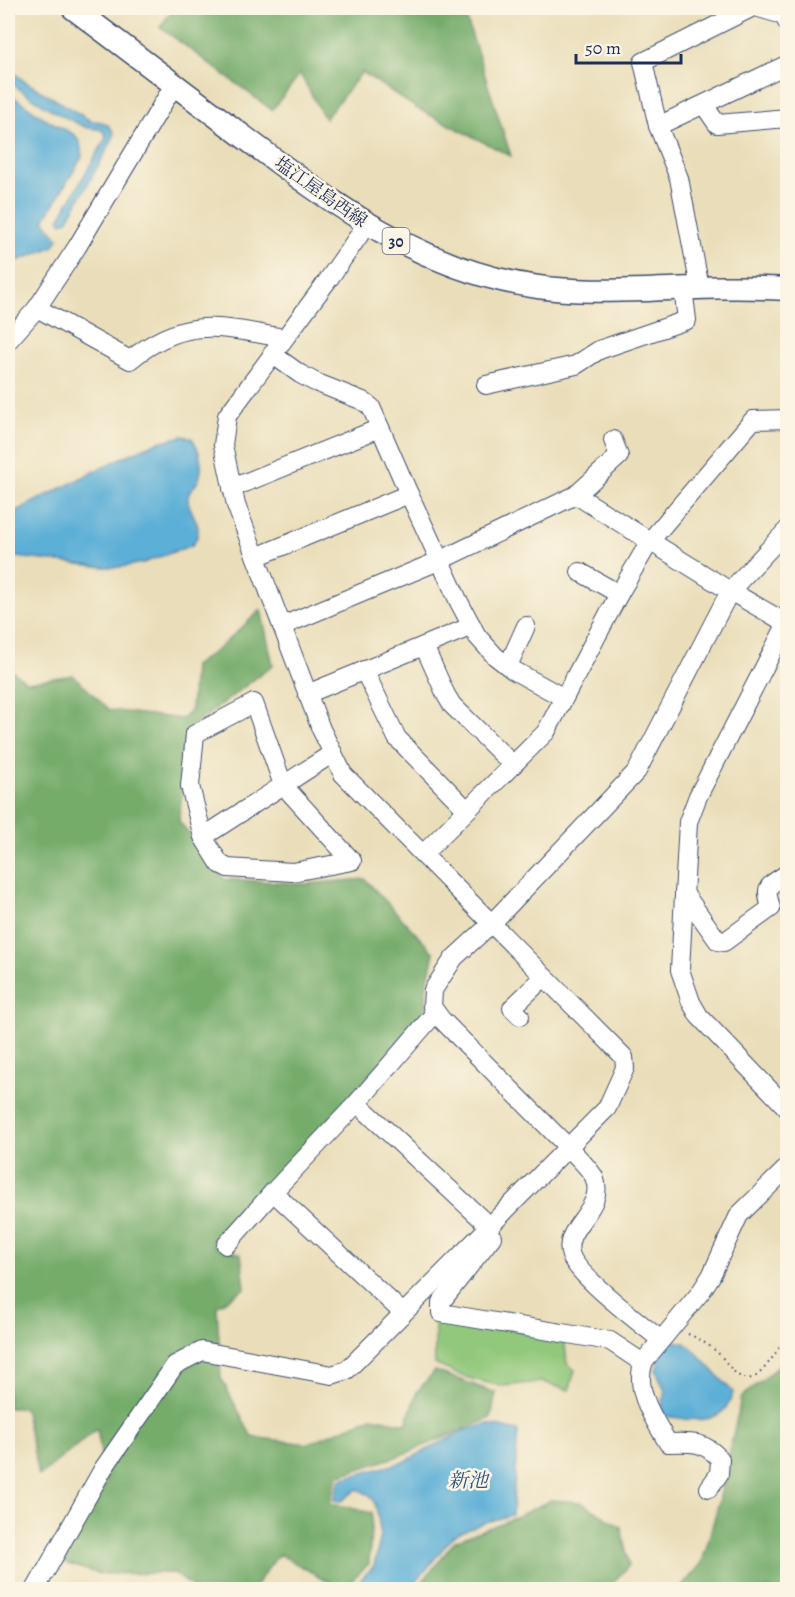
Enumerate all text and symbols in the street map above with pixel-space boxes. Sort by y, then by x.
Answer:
scale bar [576,27,681,65]
text: 50 m [585,36,621,60]
street label: 塩江屋島西線 [270,151,372,233]
road number: 30 [382,228,410,254]
water label: 新池 [448,1467,490,1494]

